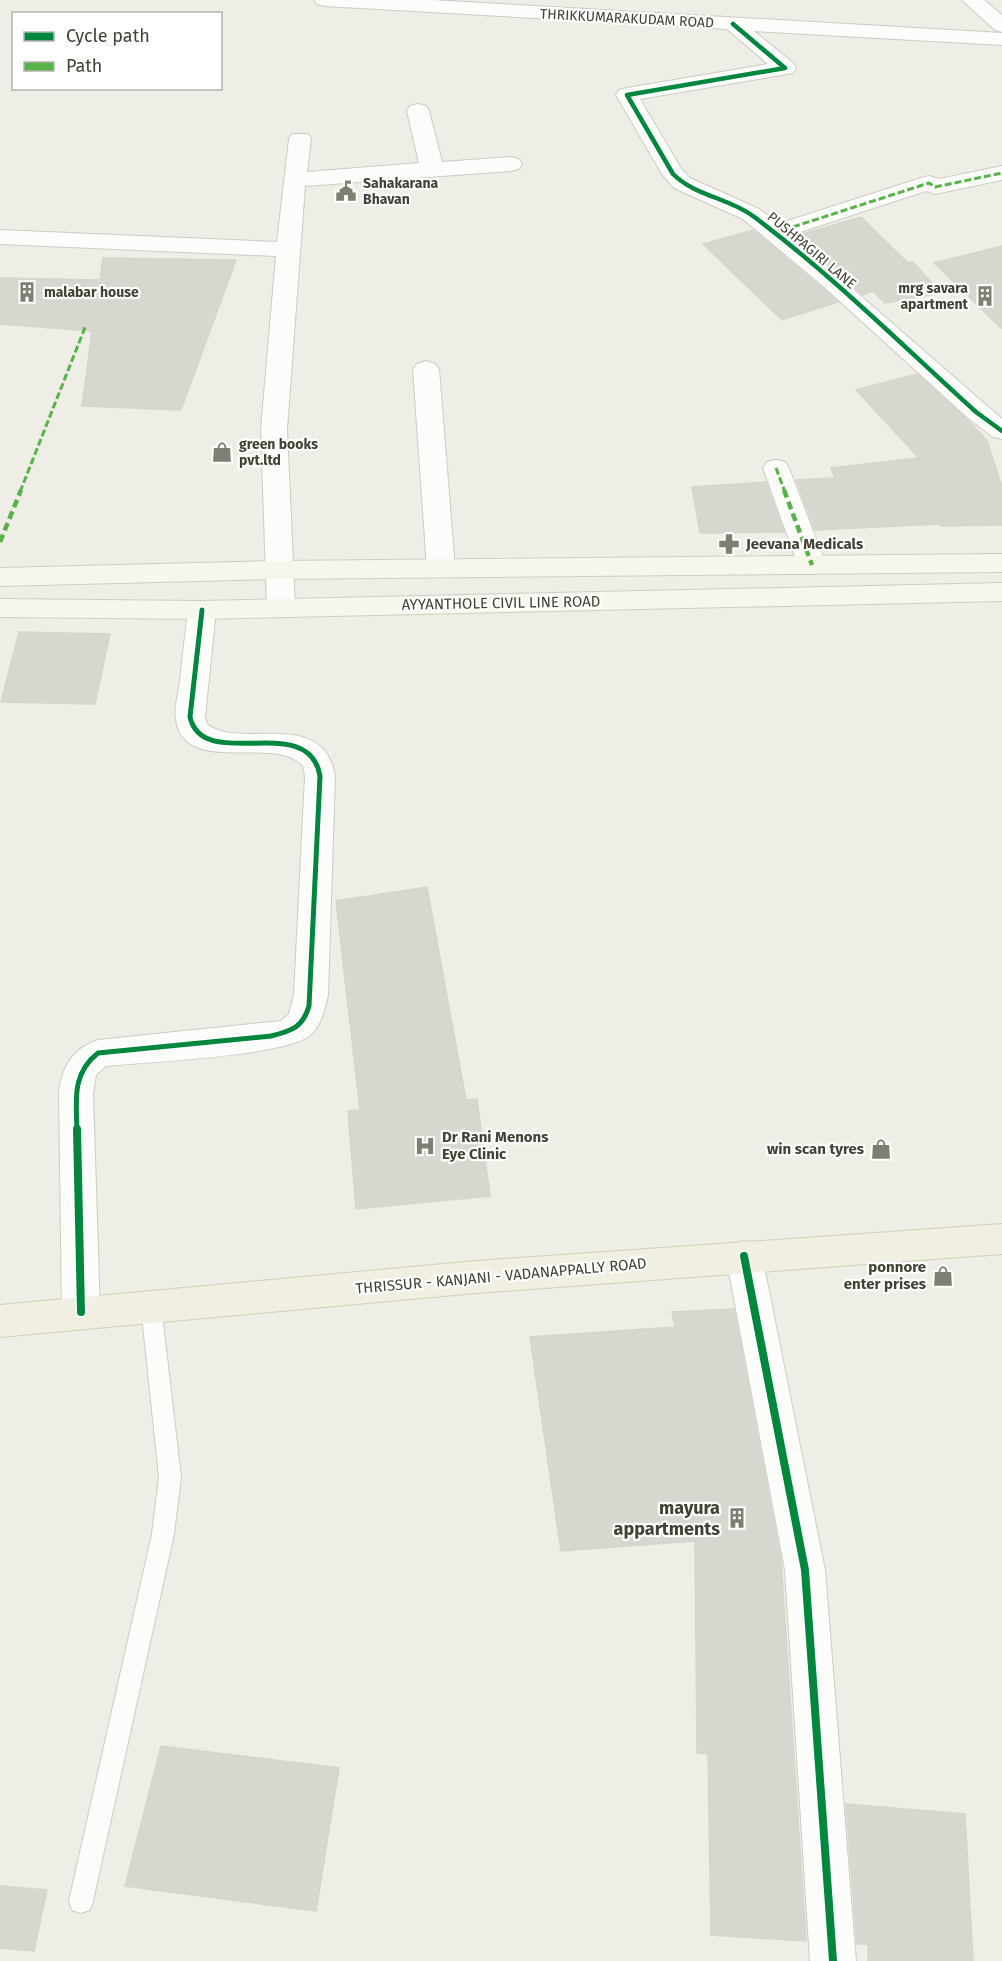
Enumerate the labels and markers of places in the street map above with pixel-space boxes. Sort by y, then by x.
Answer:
place label: Sahakarana Bhavan [363,175,438,208]
public building icon: Sahakarana Bhavan [334,179,358,203]
building icon: malabar house [15,280,39,304]
place label: mrg savara apartment [898,280,969,313]
place label: malabar house [44,284,139,301]
building icon: mrg savara apartment [973,284,997,308]
place label: green books pvt.ltd [239,436,318,469]
shop icon: green books pvt.ltd [210,440,234,464]
pharmacy icon: Jeevana Medicals [717,532,741,556]
place label: Jeevana Medicals [745,535,863,553]
place label: Dr Rani Menons Eye Clinic [442,1128,549,1163]
hospital icon: Dr Rani Menons Eye Clinic [413,1134,437,1158]
shop icon: win scan tyres [869,1137,893,1161]
place label: win scan tyres [767,1140,864,1158]
place label: ponnore enter prises [844,1258,926,1293]
shop icon: ponnore enter prises [931,1264,955,1288]
place label: mayura appartments [614,1497,720,1540]
building icon: mayura appartments [725,1506,749,1530]

